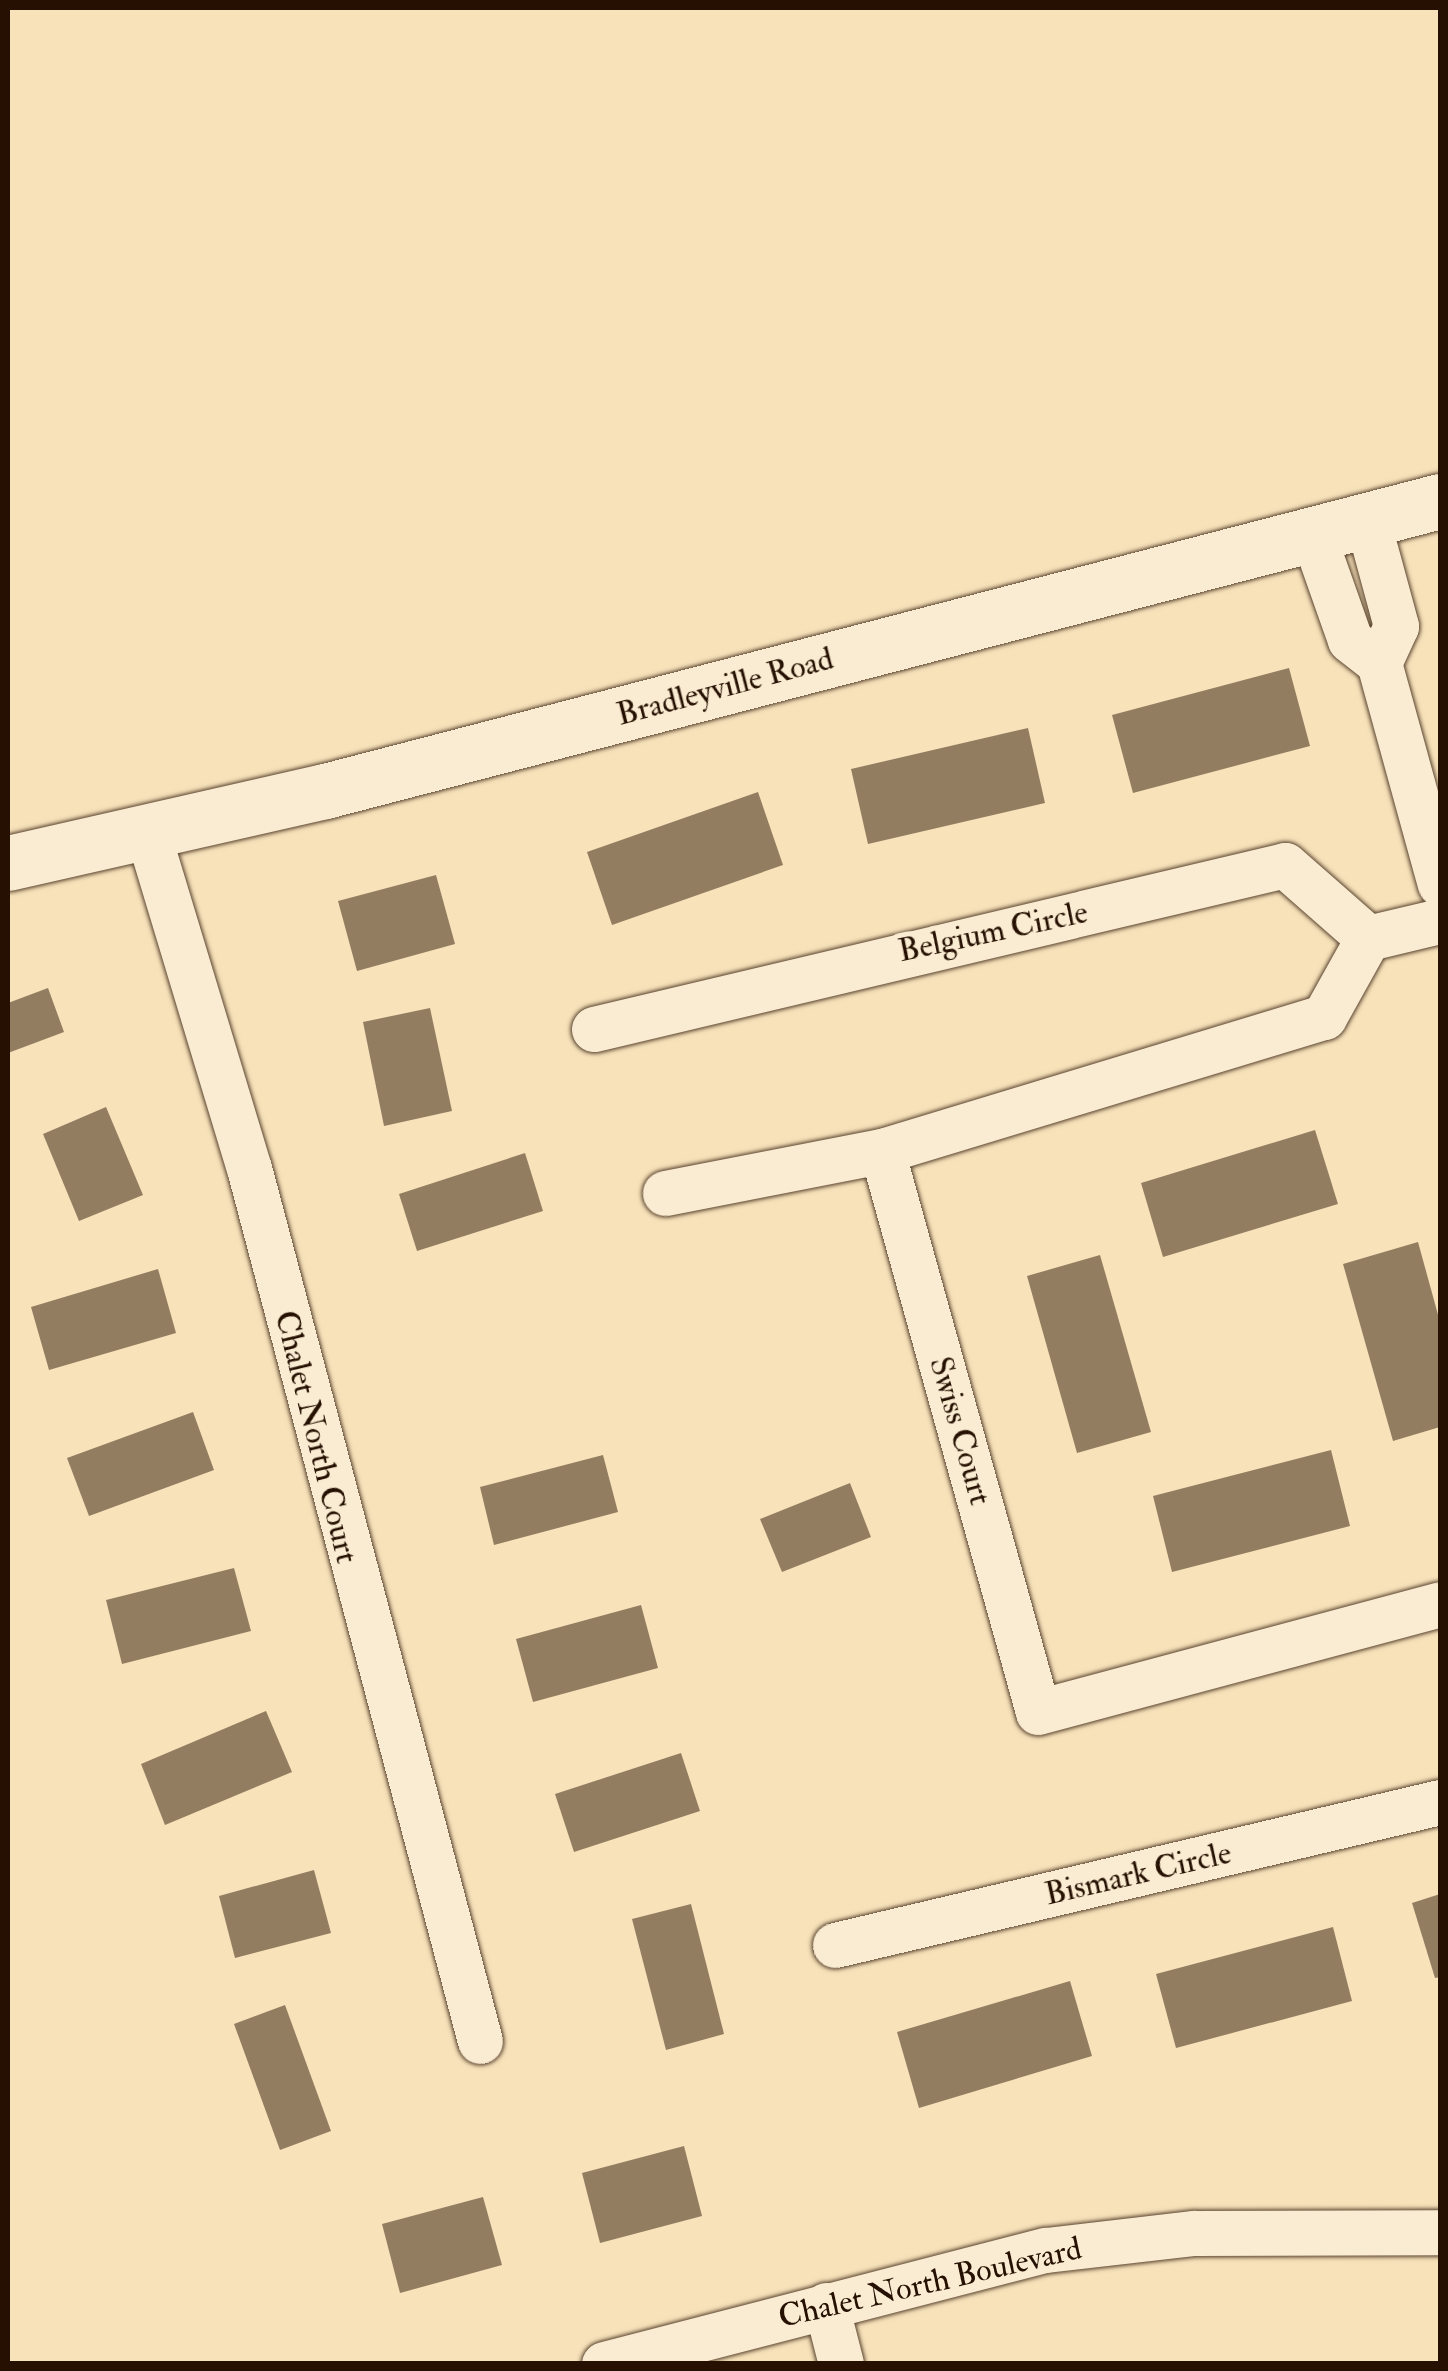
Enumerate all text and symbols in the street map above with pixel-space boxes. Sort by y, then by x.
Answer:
street label: Bradleyville Road [612,640,838,734]
street label: Belgium Circle [895,893,1091,971]
street label: Chalet North Court [266,1307,366,1567]
street label: Swiss Court [921,1353,999,1509]
street label: Bismark Circle [1041,1834,1235,1914]
street label: Chalet North Boulevard [775,2229,1085,2337]

